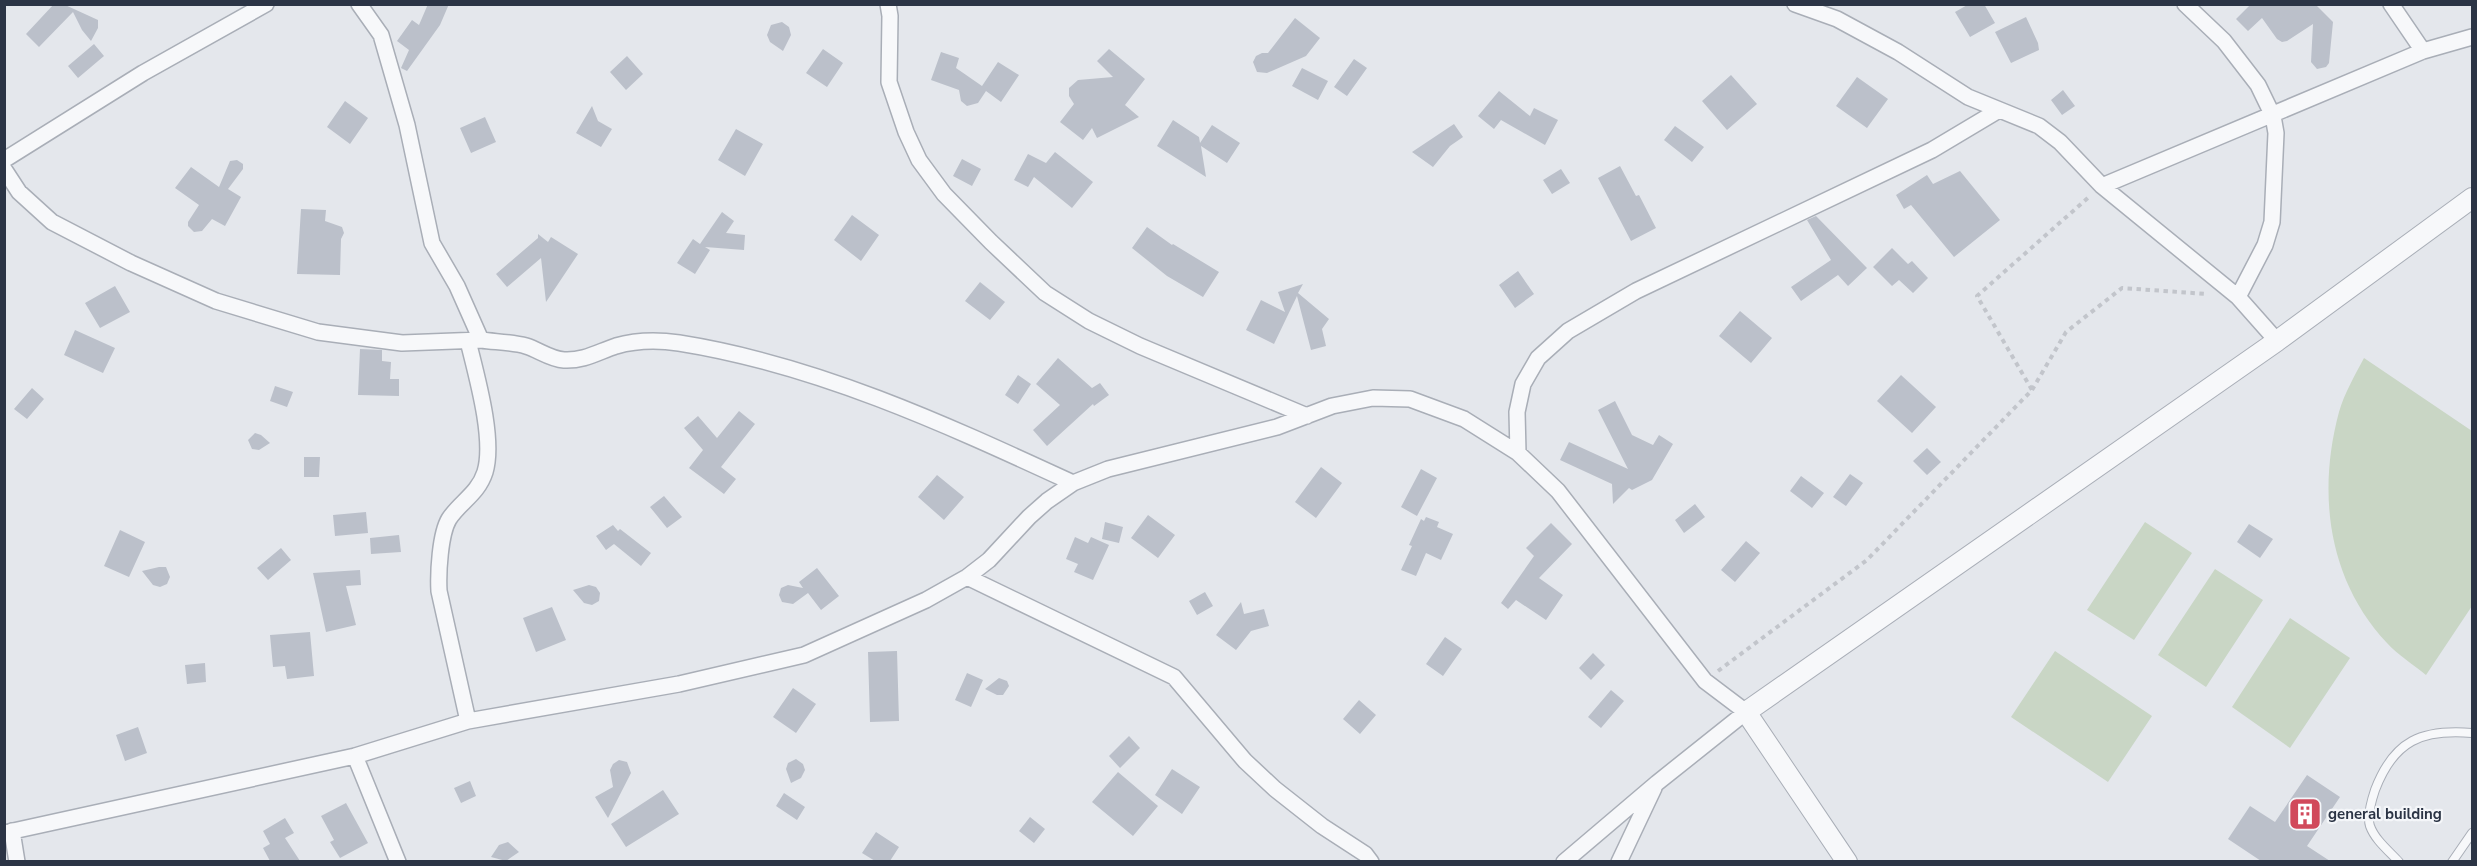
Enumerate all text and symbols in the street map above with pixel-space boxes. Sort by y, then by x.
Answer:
building icon: general building [2287,796,2323,832]
place label: general building [2328,804,2442,824]

